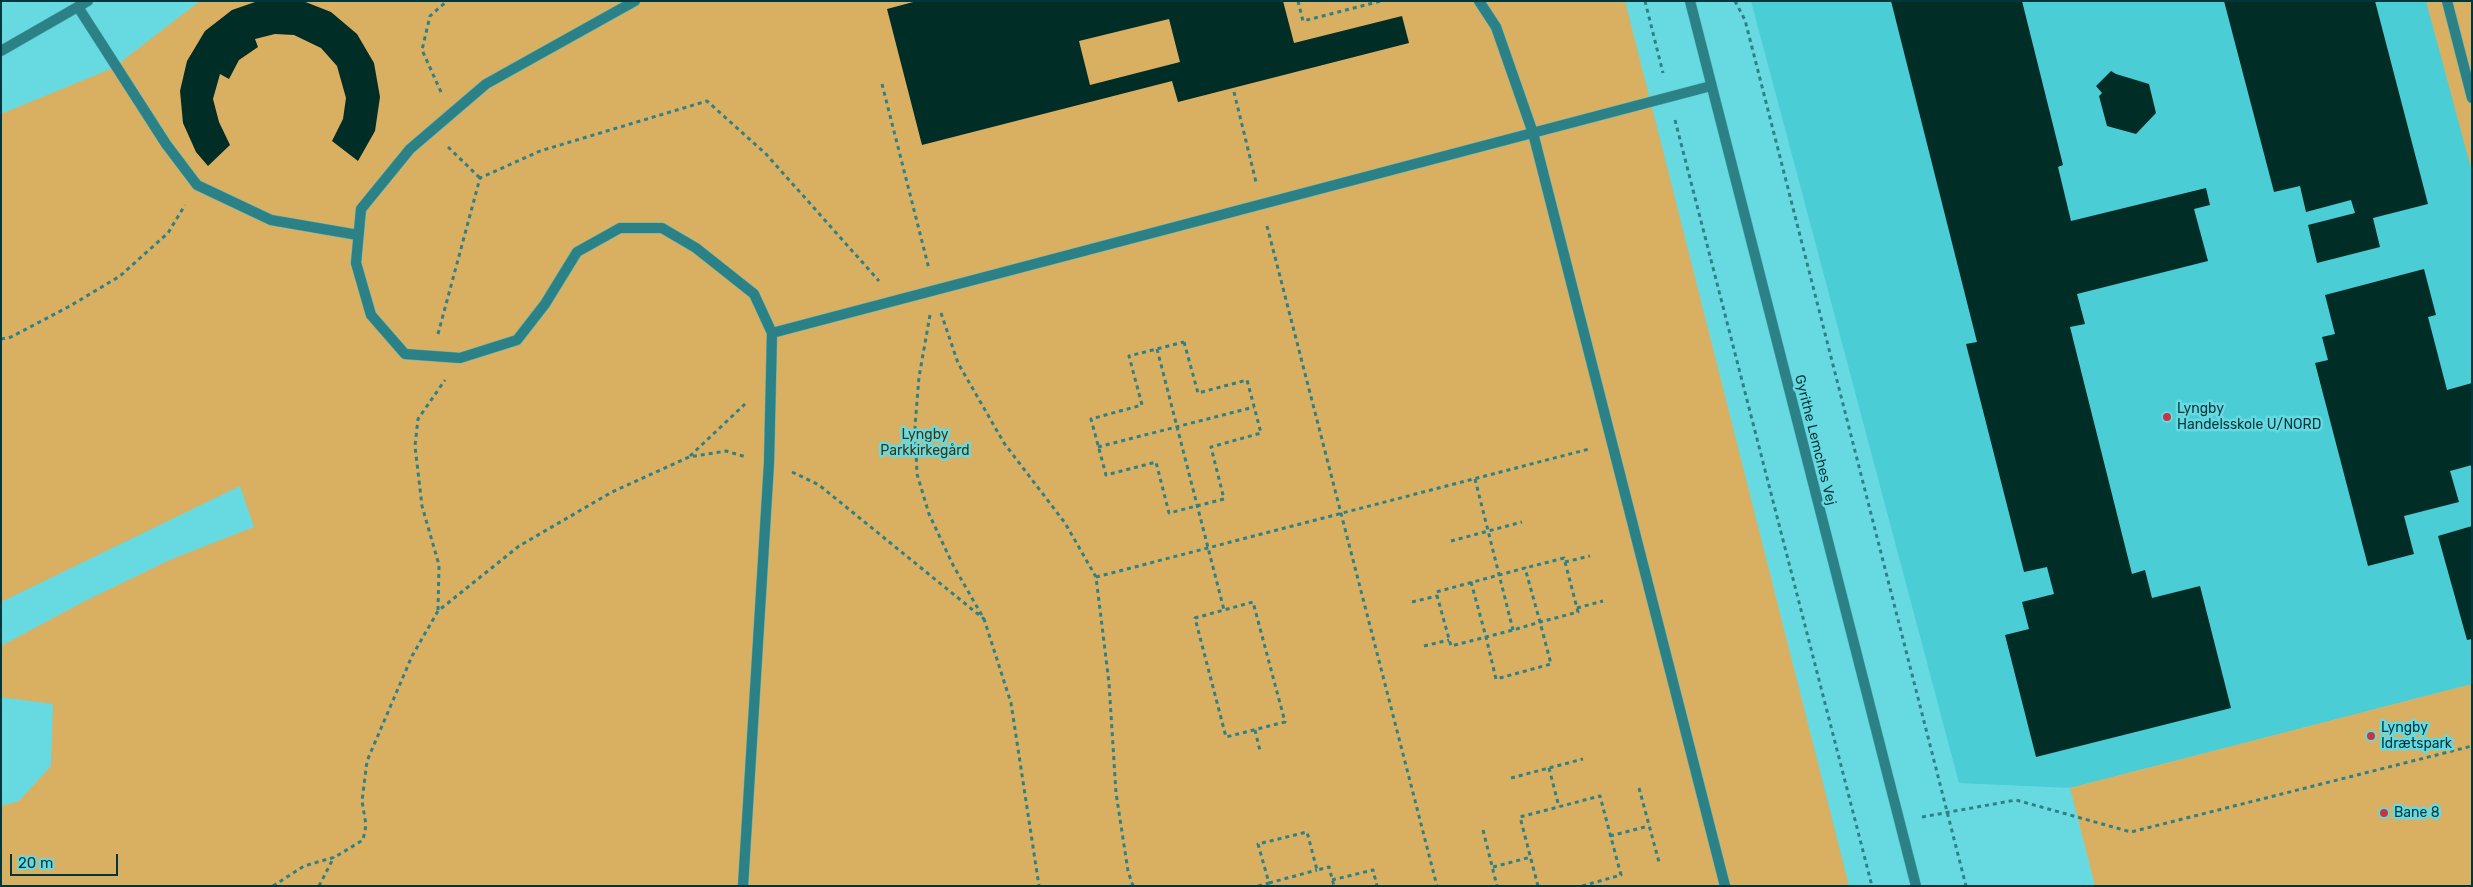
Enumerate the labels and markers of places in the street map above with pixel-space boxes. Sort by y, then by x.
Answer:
place label: Lyngby Handelsskole U/NORD [2177,401,2321,434]
marker: Lyngby Handelsskole U/NORD [2161,411,2173,423]
place label: Lyngby Idrætspark [2381,720,2452,752]
marker: Lyngby Idrætspark [2365,730,2377,742]
place label: Bane 8 [2394,805,2440,821]
marker: Bane 8 [2378,807,2390,819]

